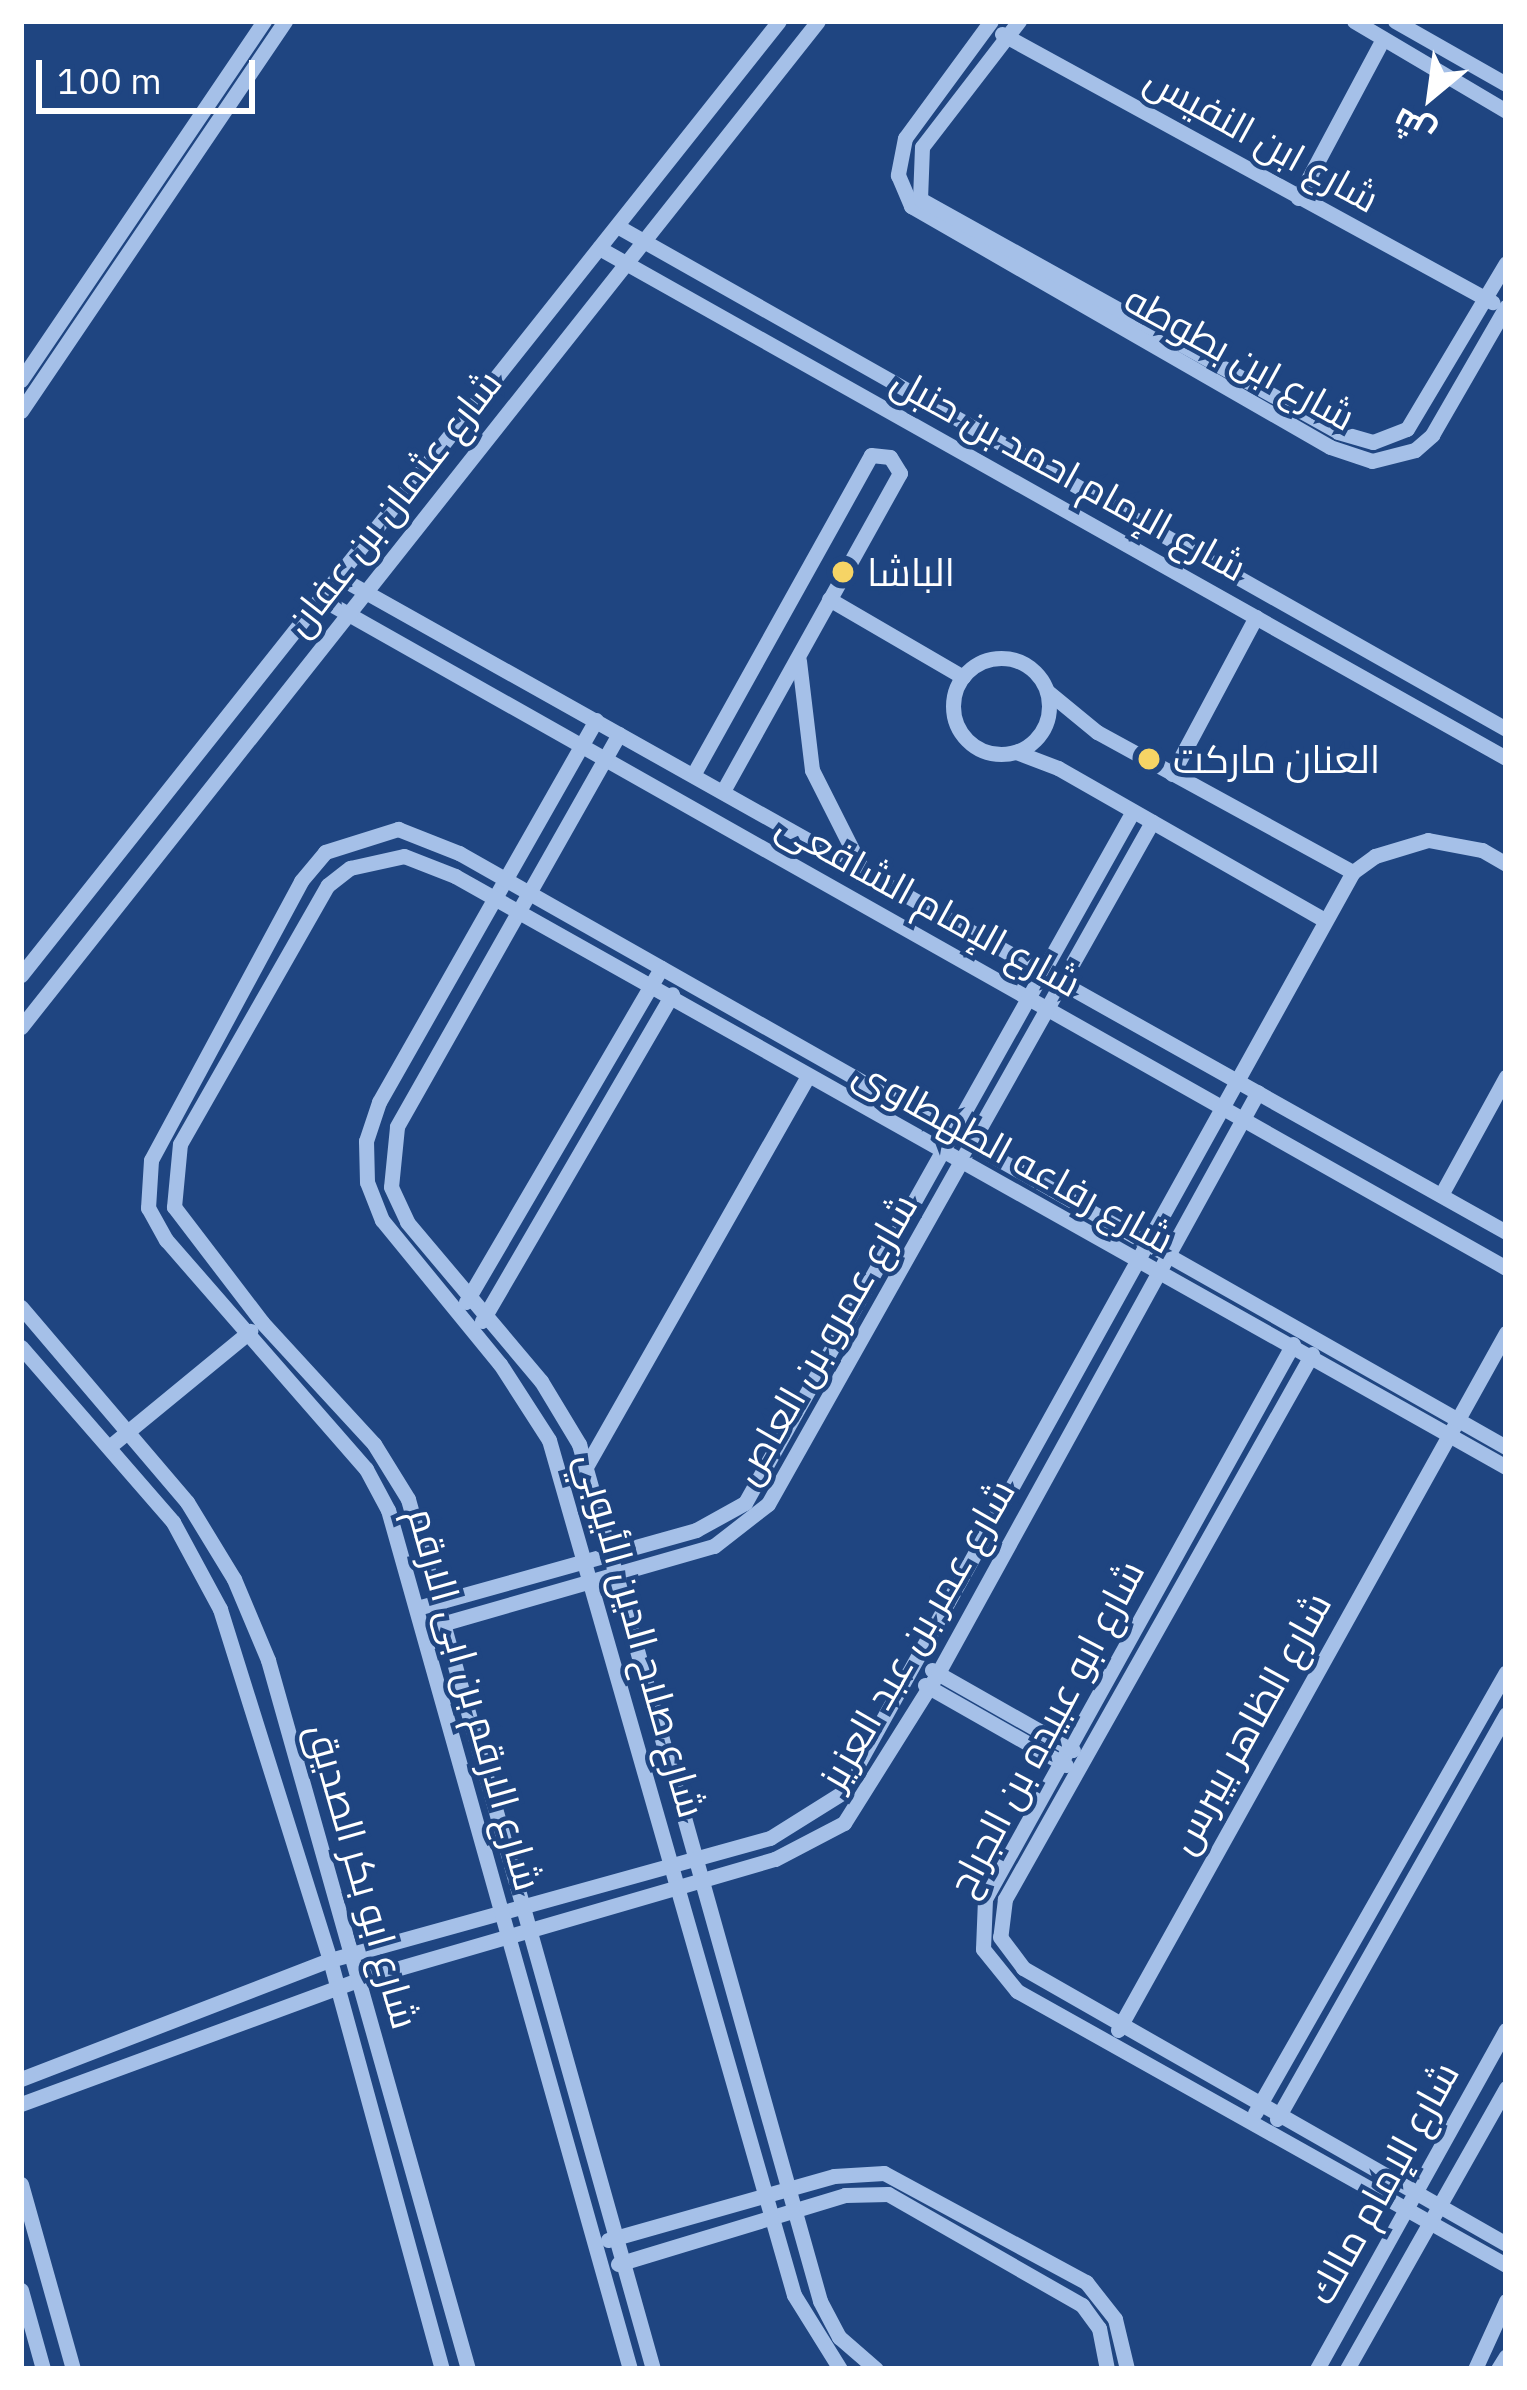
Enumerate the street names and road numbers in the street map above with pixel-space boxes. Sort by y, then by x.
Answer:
street label: شارع ابن النفيس [1137,56,1387,222]
street label: شارع ابن بطوطه [1117,276,1363,440]
street label: شارع الإمام احمد بن حنبل [884,357,1254,591]
street label: شارع عثمان بن عفان [275,361,511,645]
street label: شارع الإمام الشافعى [769,801,1089,1007]
street label: شارع رفاعه الطهطاوى [846,1049,1182,1263]
street label: شارع عمرو بن العاص [723,1186,927,1492]
street label: شارع صلاح الدين الأيوبي [567,1447,715,1823]
street label: شارع عمر بن عبد العزيز [809,1471,1025,1797]
street label: شارع الارقم بن ابى الارقم [398,1502,552,1896]
street label: شارع ابو عبيده بن الجراح [938,1552,1154,1904]
street label: شارع الظاهر بيبرس [1159,1584,1341,1862]
street label: شارع ابو بكر الصديق [297,1718,429,2034]
street label: شارع الإمام مالك [1297,2054,1469,2312]

